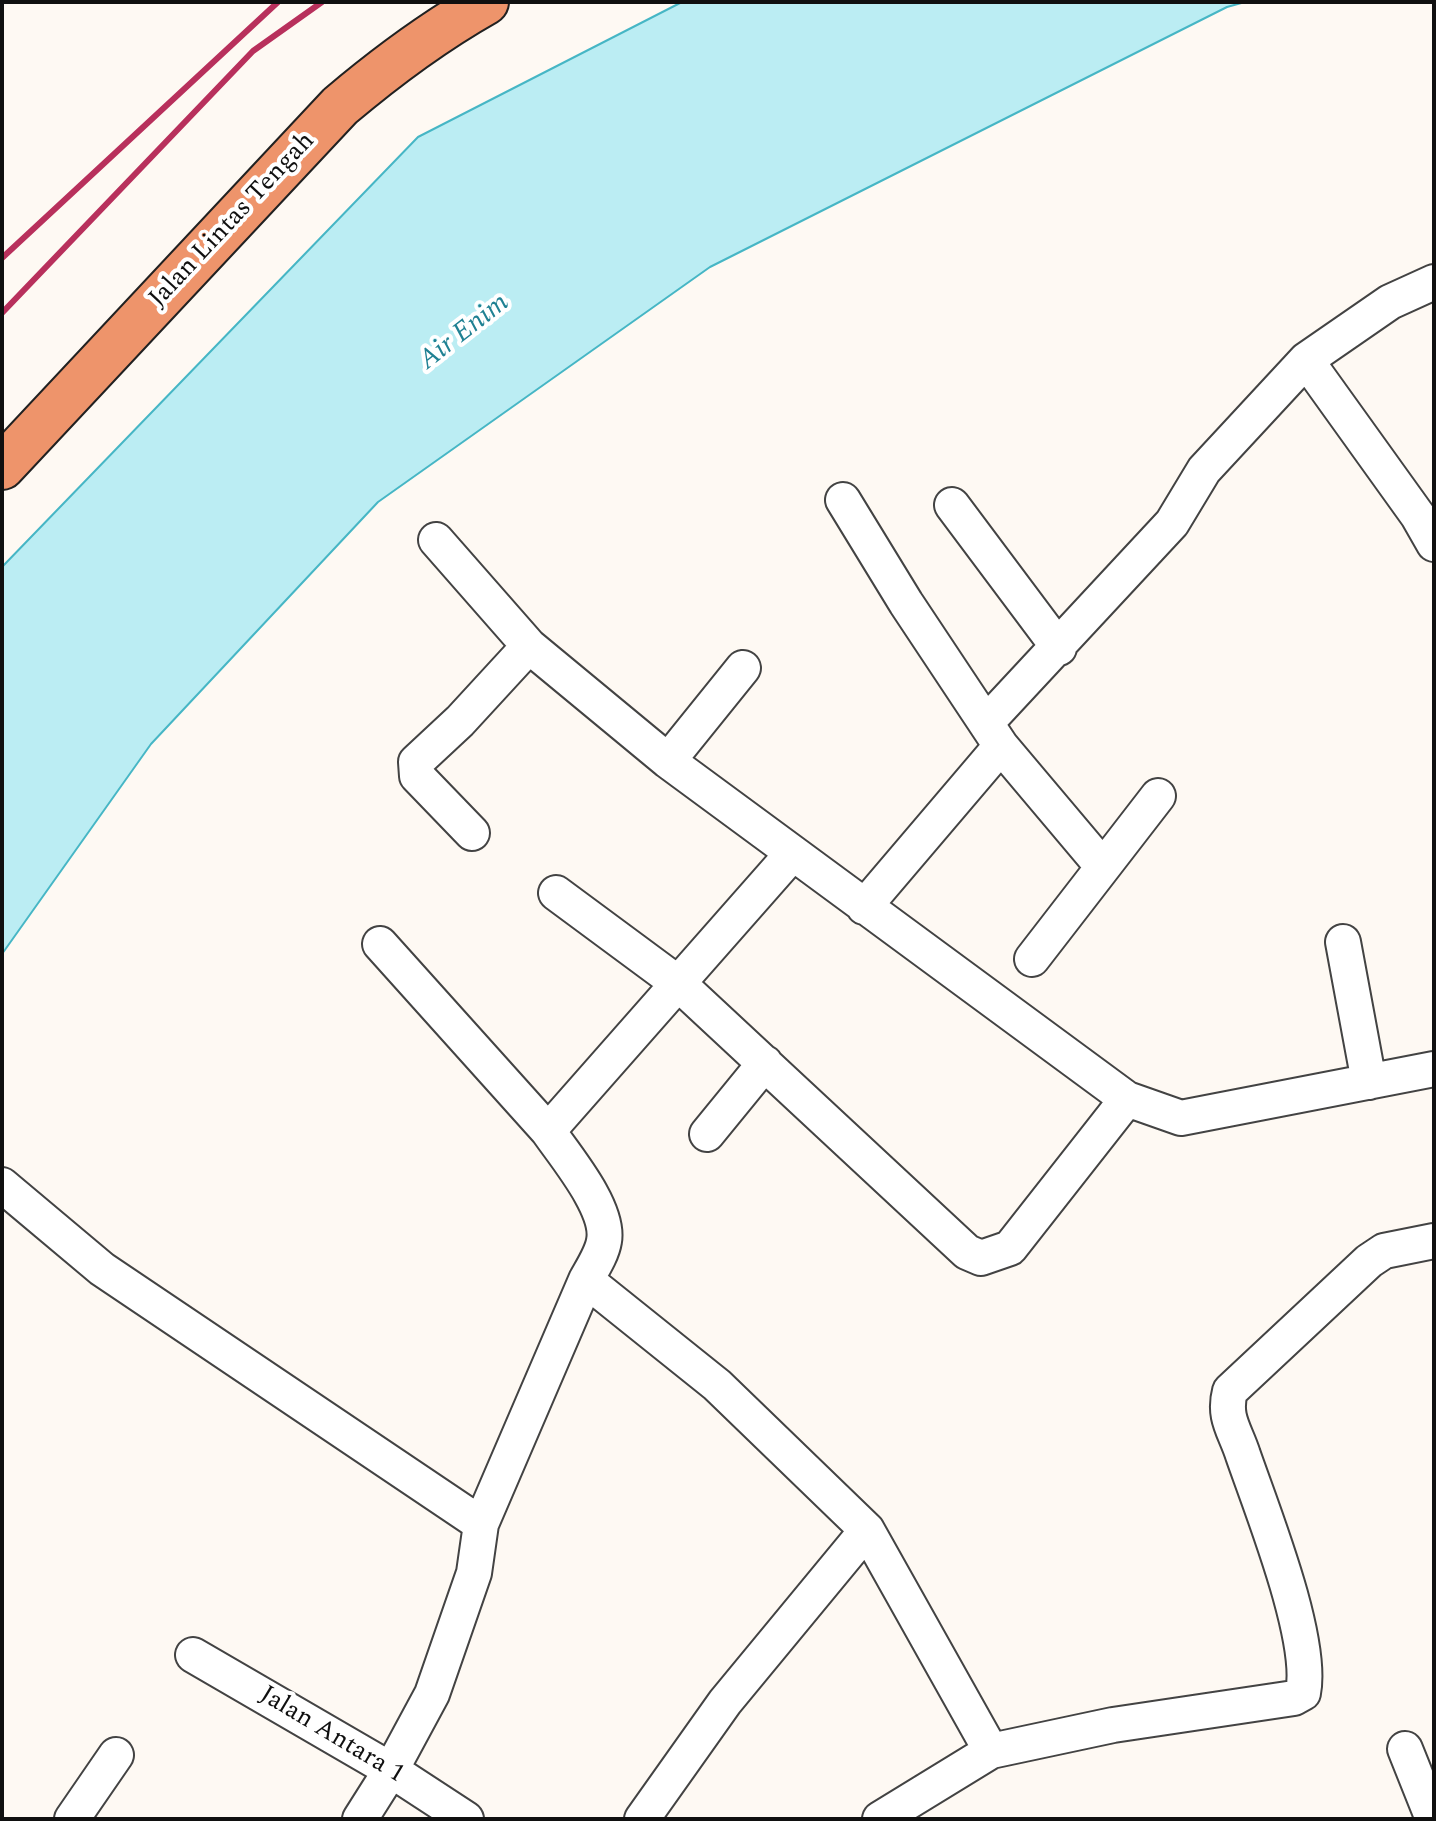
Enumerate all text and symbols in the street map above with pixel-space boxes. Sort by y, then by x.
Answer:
street label: Jalan Lintas Tengah [144,127,322,315]
water label: Air Enim [413,287,517,379]
street label: Jalan Antara 1 [253,1681,409,1791]

